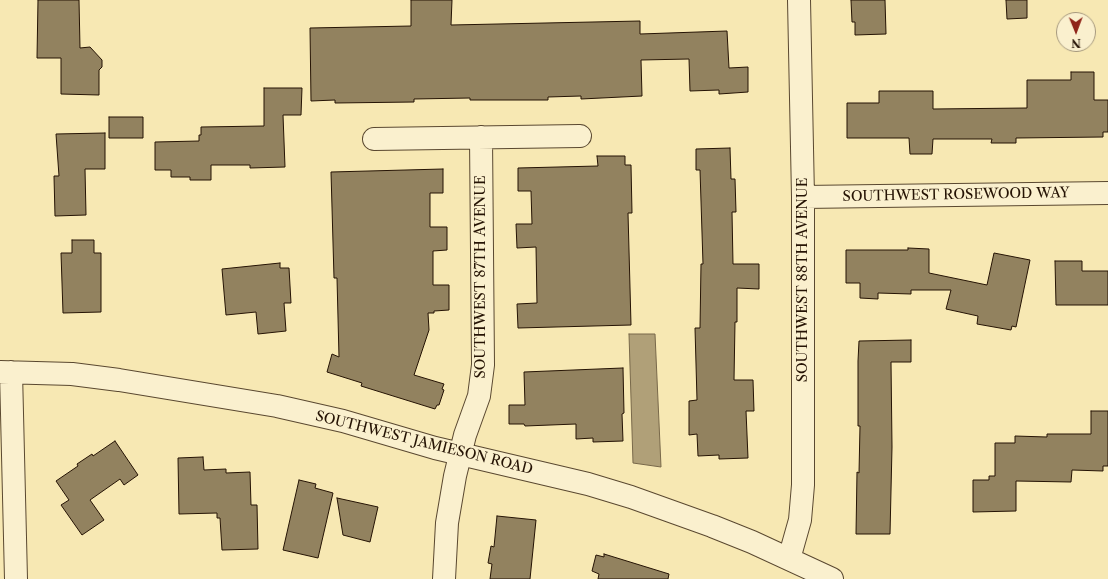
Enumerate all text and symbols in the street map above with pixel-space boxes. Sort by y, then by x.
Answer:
north arrow [1056,12,1096,52]
text: N [1071,36,1081,50]
street label: SOUTHWEST 87TH AVENUE [473,175,489,379]
street label: SOUTHWEST 88TH AVENUE [795,178,811,382]
street label: SOUTHWEST ROSEWOOD WAY [842,185,1070,205]
street label: SOUTHWEST JAMIESON ROAD [314,408,534,478]

